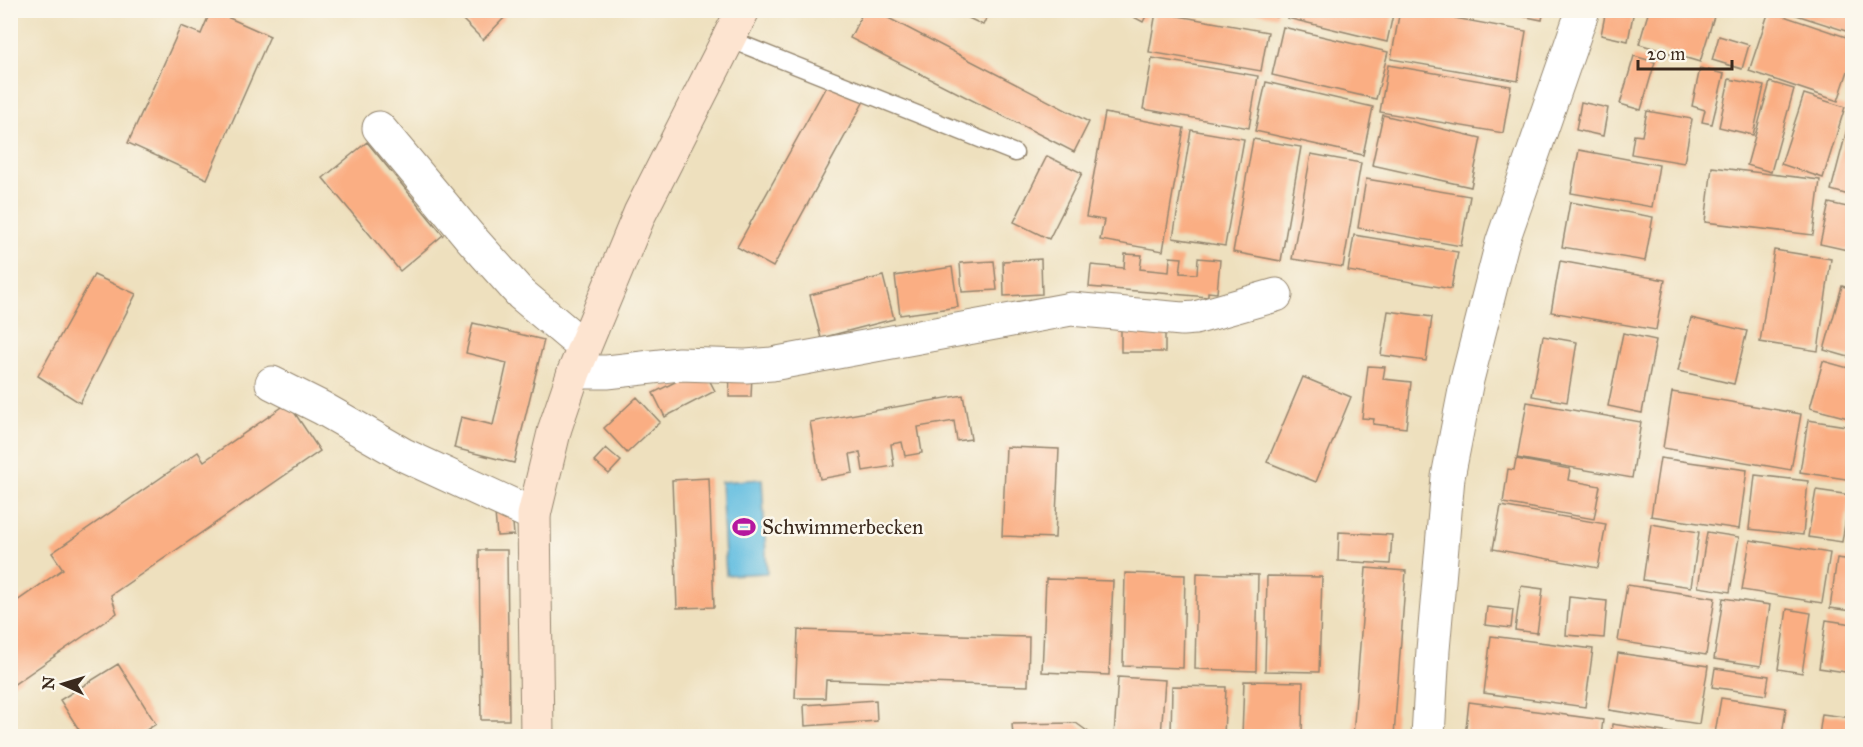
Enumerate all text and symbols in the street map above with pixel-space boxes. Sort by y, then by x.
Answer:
scale bar [1638,33,1732,71]
text: 20 m [1647,43,1685,65]
sports icon: Schwimmerbecken [731,514,757,540]
place label: Schwimmerbecken [762,514,923,540]
north arrow [33,654,93,714]
text: N [39,675,59,690]

